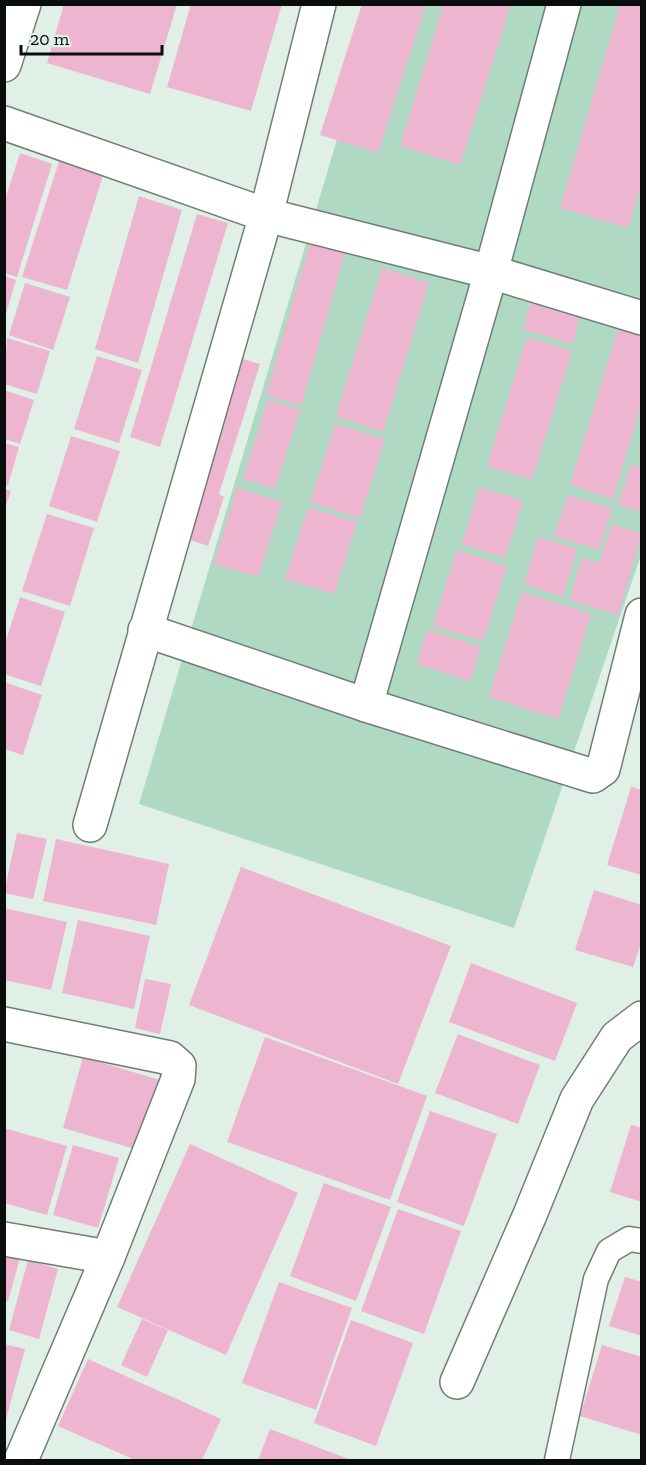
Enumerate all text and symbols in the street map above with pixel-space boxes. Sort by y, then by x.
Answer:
scale bar [21,18,162,56]
text: 20 m [30,28,70,50]

